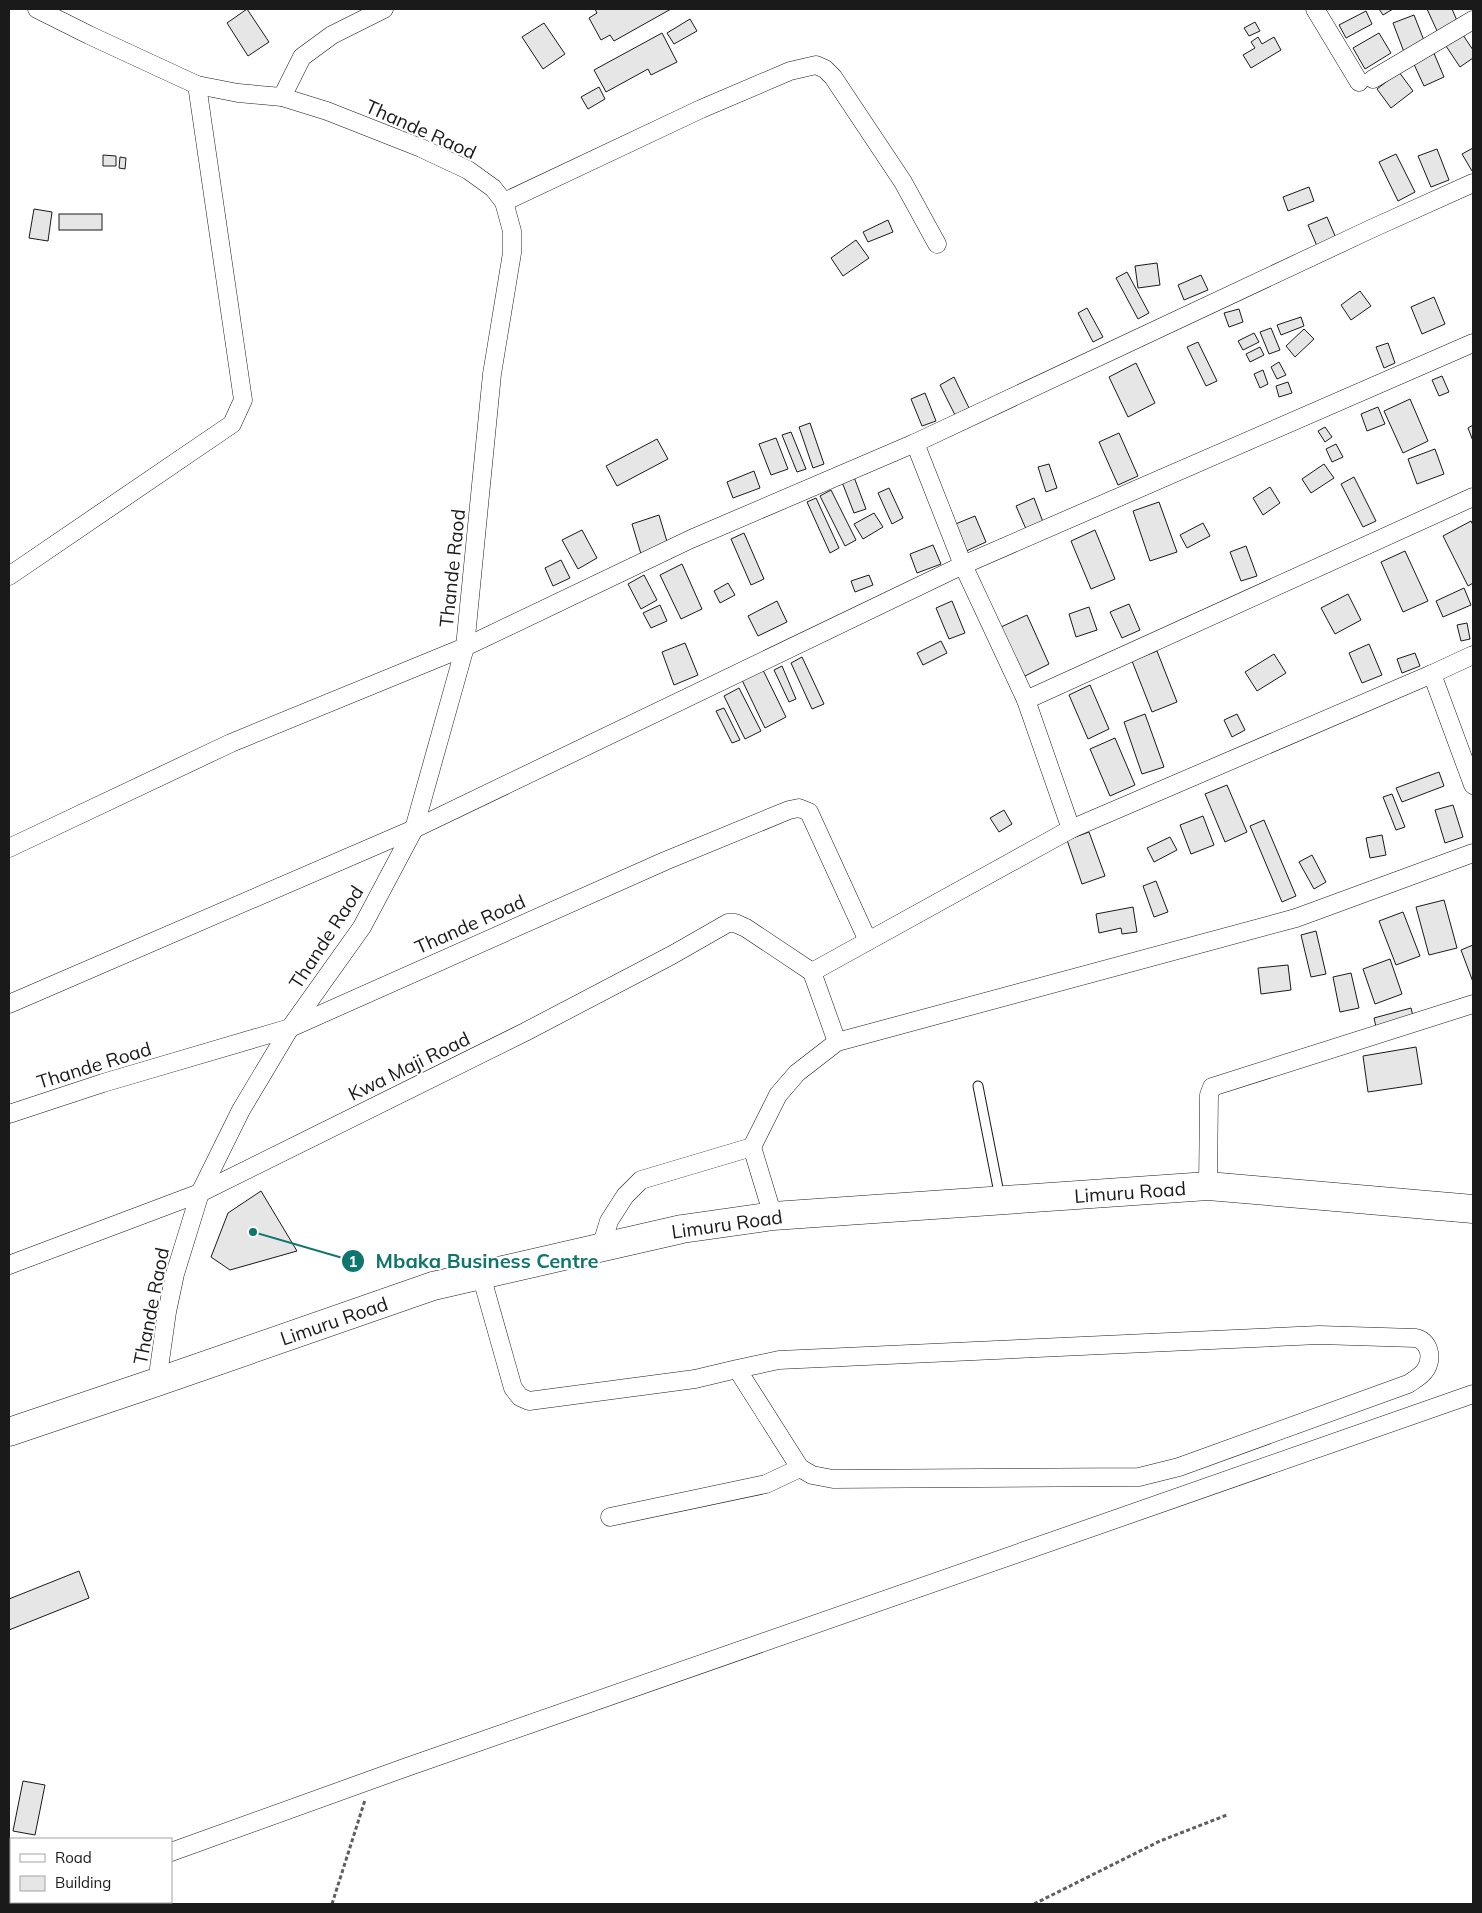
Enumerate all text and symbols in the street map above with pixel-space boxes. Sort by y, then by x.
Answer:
street label: Thande Raod [362,94,480,164]
street label: Thande Raod [434,508,470,628]
street label: Thande Raod [284,881,368,993]
street label: Thande Road [411,889,529,959]
street label: Kwa Maji Road [344,1026,474,1106]
street label: Thande Road [34,1036,154,1094]
street label: Limuru Road [1073,1176,1187,1208]
street label: Limuru Road [670,1204,784,1244]
callout: Mbaka Business Centre [341,1244,608,1279]
street label: Thande Raod [128,1245,174,1367]
text: Mbaka Business Centre [376,1248,598,1273]
text: 1 [348,1252,358,1271]
street label: Limuru Road [277,1291,391,1351]
legend [10,1838,172,1903]
text: Road [55,1848,92,1867]
text: Building [55,1873,111,1892]

